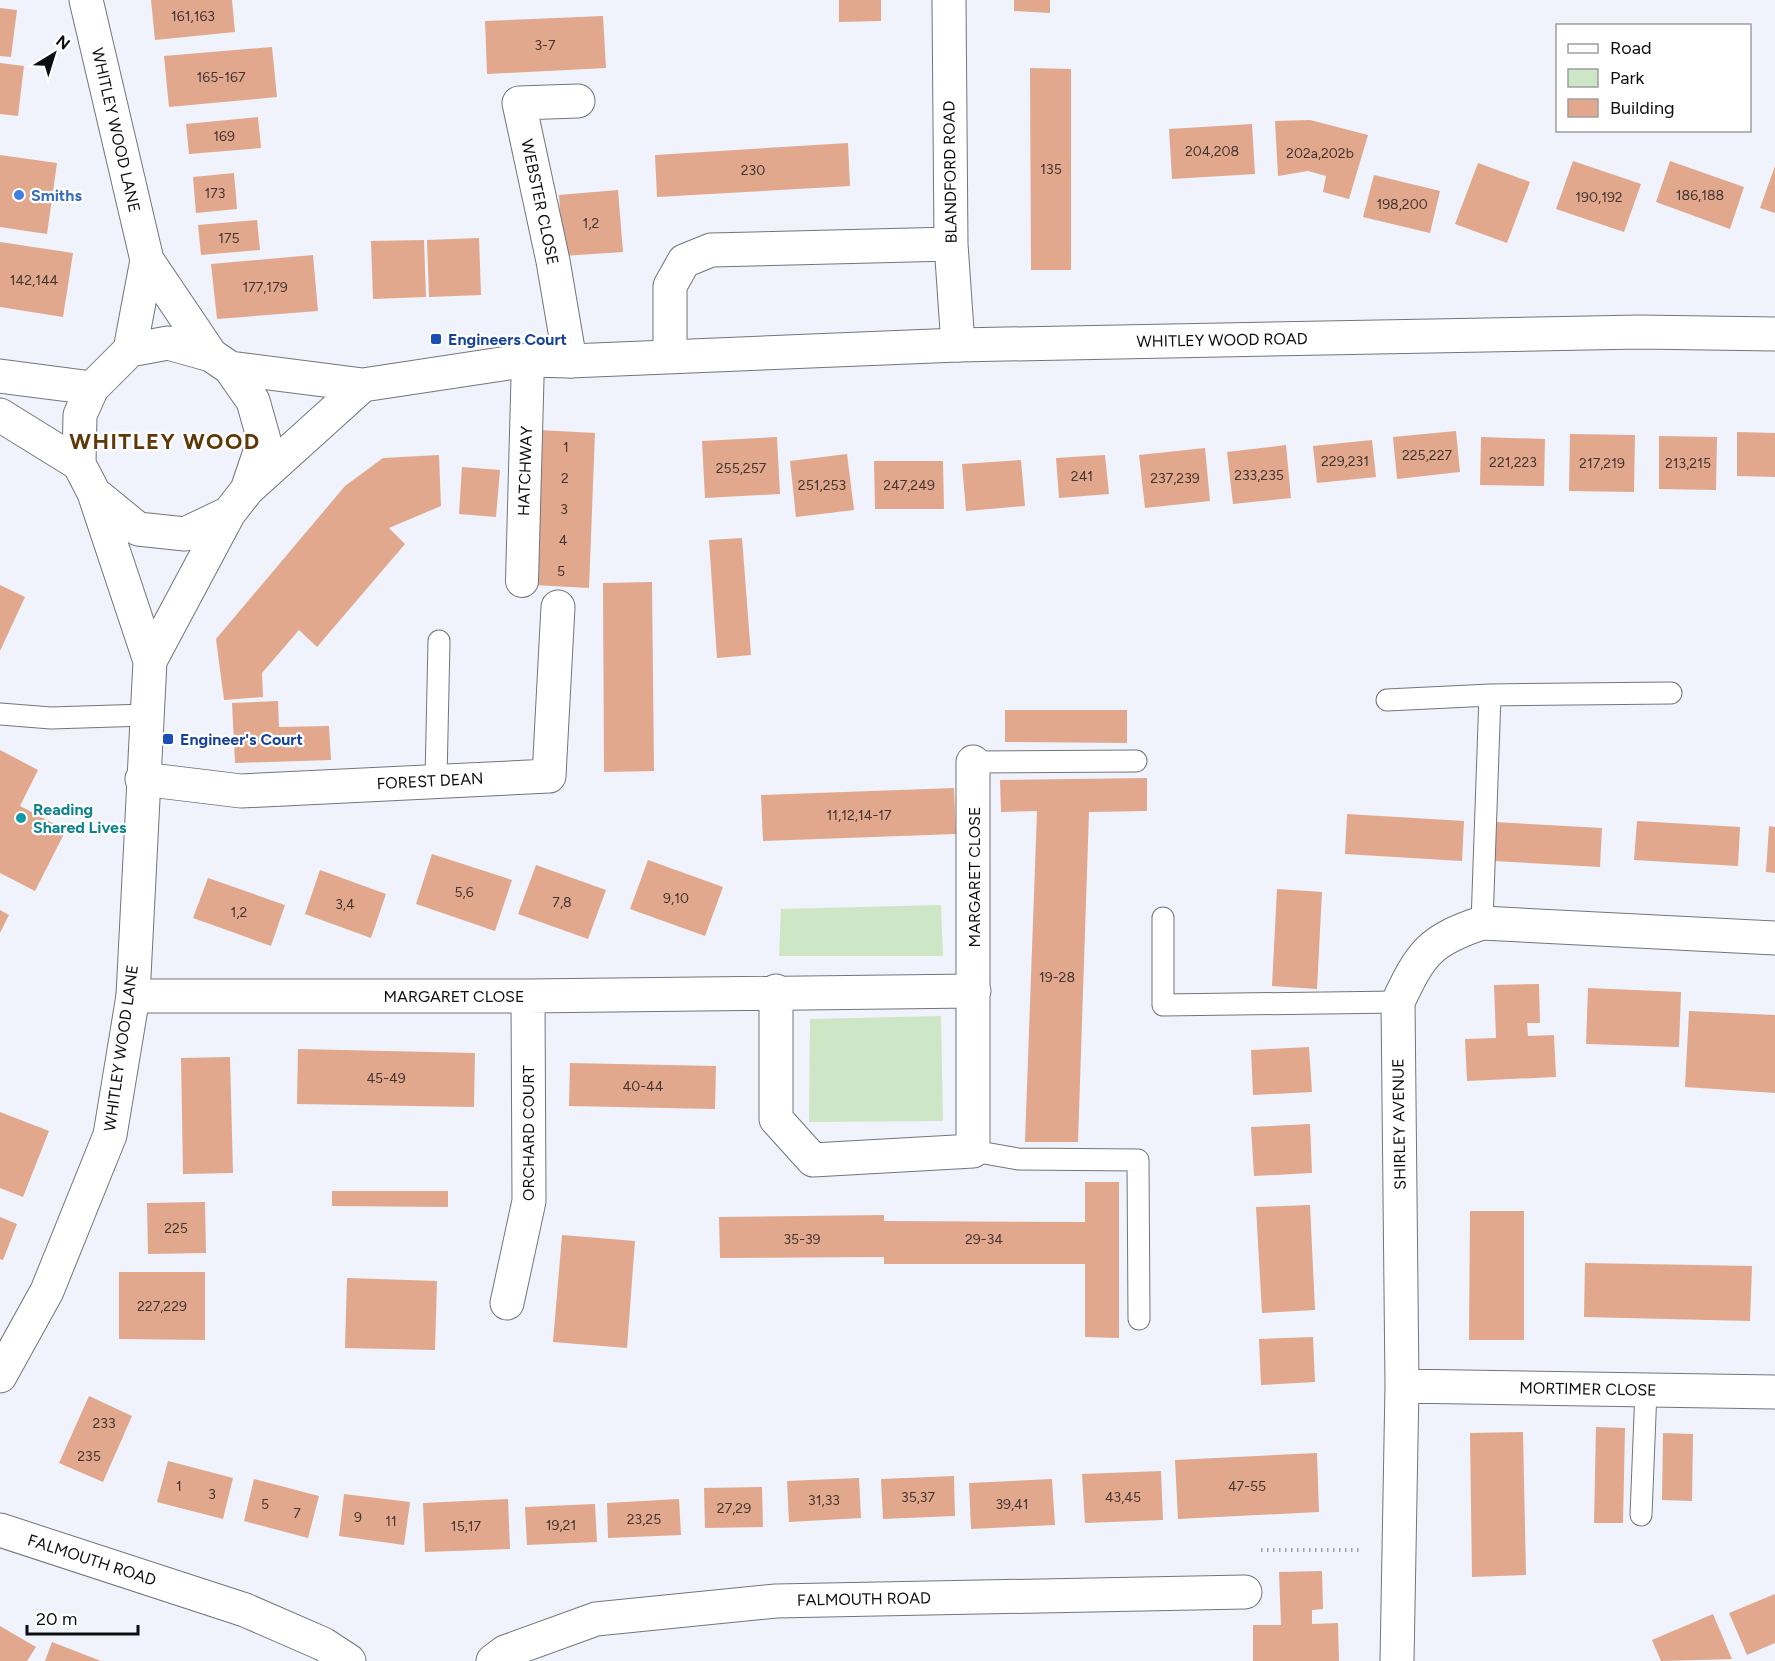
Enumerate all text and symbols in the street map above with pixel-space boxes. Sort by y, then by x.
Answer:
house number: 161,163 [171,8,215,25]
north arrow [24,24,84,84]
legend [1556,24,1751,132]
text: N [52,31,74,54]
house number: 3-7 [535,37,556,54]
text: Road [1610,37,1651,59]
street label: WHITLEY WOOD LANE [88,46,144,214]
text: Park [1610,67,1645,89]
house number: 165-167 [197,69,246,86]
text: Building [1610,97,1675,119]
street label: BLANDFORD ROAD [939,101,961,243]
house number: 169 [213,128,235,145]
street label: WEBSTER CLOSE [517,137,563,267]
house number: 204,208 [1185,143,1239,160]
house number: 202a,202b [1286,145,1354,162]
house number: 135 [1040,161,1062,178]
house number: 230 [741,162,765,179]
house number: 173 [205,185,225,202]
place label: Smiths [31,186,82,205]
house number: 186,188 [1676,187,1724,204]
marker: Smiths [12,188,26,202]
house number: 190,192 [1575,189,1623,206]
house number: 198,200 [1376,196,1428,213]
house number: 1,2 [583,215,599,232]
house number: 175 [218,230,240,247]
house number: 142,144 [10,272,59,289]
house number: 177,179 [242,279,288,296]
street label: WHITLEY WOOD ROAD [1136,329,1308,351]
place label: Engineers Court [448,330,567,349]
marker: Engineers Court [429,332,443,346]
street label: HATCHWAY [514,425,536,516]
district label: WHITLEY WOOD [69,428,261,455]
house number: 1 [563,439,569,456]
house number: 225,227 [1402,447,1452,464]
house number: 229,231 [1321,453,1369,470]
house number: 221,223 [1489,454,1537,471]
house number: 217,219 [1579,455,1625,472]
house number: 213,215 [1665,455,1711,472]
house number: 255,257 [716,460,767,477]
house number: 233,235 [1234,467,1284,484]
house number: 241 [1071,468,1093,485]
house number: 2 [561,470,569,487]
house number: 237,239 [1150,470,1200,487]
house number: 251,253 [798,477,846,494]
house number: 247,249 [883,477,935,494]
house number: 3 [560,501,568,518]
house number: 4 [559,532,568,549]
house number: 5 [557,563,565,580]
place label: Engineer's Court [180,730,303,749]
marker: Engineer's Court [161,732,175,746]
street label: FOREST DEAN [376,769,484,793]
place label: Reading Shared Lives [33,800,127,837]
house number: 11,12,14-17 [826,807,892,824]
street label: MARGARET CLOSE [965,807,984,947]
marker: Reading Shared Lives [14,811,28,825]
house number: 5,6 [454,884,474,901]
house number: 9,10 [663,890,689,907]
house number: 7,8 [552,894,572,911]
house number: 3,4 [335,896,355,913]
house number: 1,2 [231,904,247,921]
street label: WHITLEY WOOD LANE [100,963,142,1133]
house number: 19-28 [1039,969,1075,986]
street label: MARGARET CLOSE [384,987,524,1006]
street label: SHIRLEY AVENUE [1388,1058,1410,1190]
street label: ORCHARD COURT [519,1065,538,1201]
house number: 45-49 [366,1070,406,1087]
house number: 40-44 [623,1078,664,1095]
house number: 225 [164,1220,188,1237]
house number: 35-39 [783,1231,821,1248]
house number: 29-34 [965,1231,1003,1248]
house number: 227,229 [137,1298,187,1315]
street label: MORTIMER CLOSE [1519,1378,1657,1400]
house number: 233 [92,1415,116,1432]
house number: 235 [77,1448,101,1465]
house number: 1 [176,1478,182,1495]
house number: 47-55 [1228,1478,1266,1495]
house number: 3 [208,1486,216,1503]
house number: 35,37 [901,1489,935,1506]
house number: 43,45 [1105,1489,1141,1506]
house number: 31,33 [808,1492,840,1509]
house number: 5 [261,1496,269,1513]
house number: 39,41 [995,1496,1029,1513]
house number: 27,29 [717,1500,751,1517]
house number: 7 [293,1505,301,1522]
house number: 9 [354,1509,362,1526]
house number: 23,25 [627,1511,661,1528]
house number: 11 [385,1513,397,1530]
house number: 19,21 [546,1517,576,1534]
house number: 15,17 [451,1518,482,1535]
street label: FALMOUTH ROAD [25,1530,159,1590]
street label: FALMOUTH ROAD [797,1588,931,1610]
scale bar [27,1598,138,1636]
text: 20 m [36,1608,77,1630]

